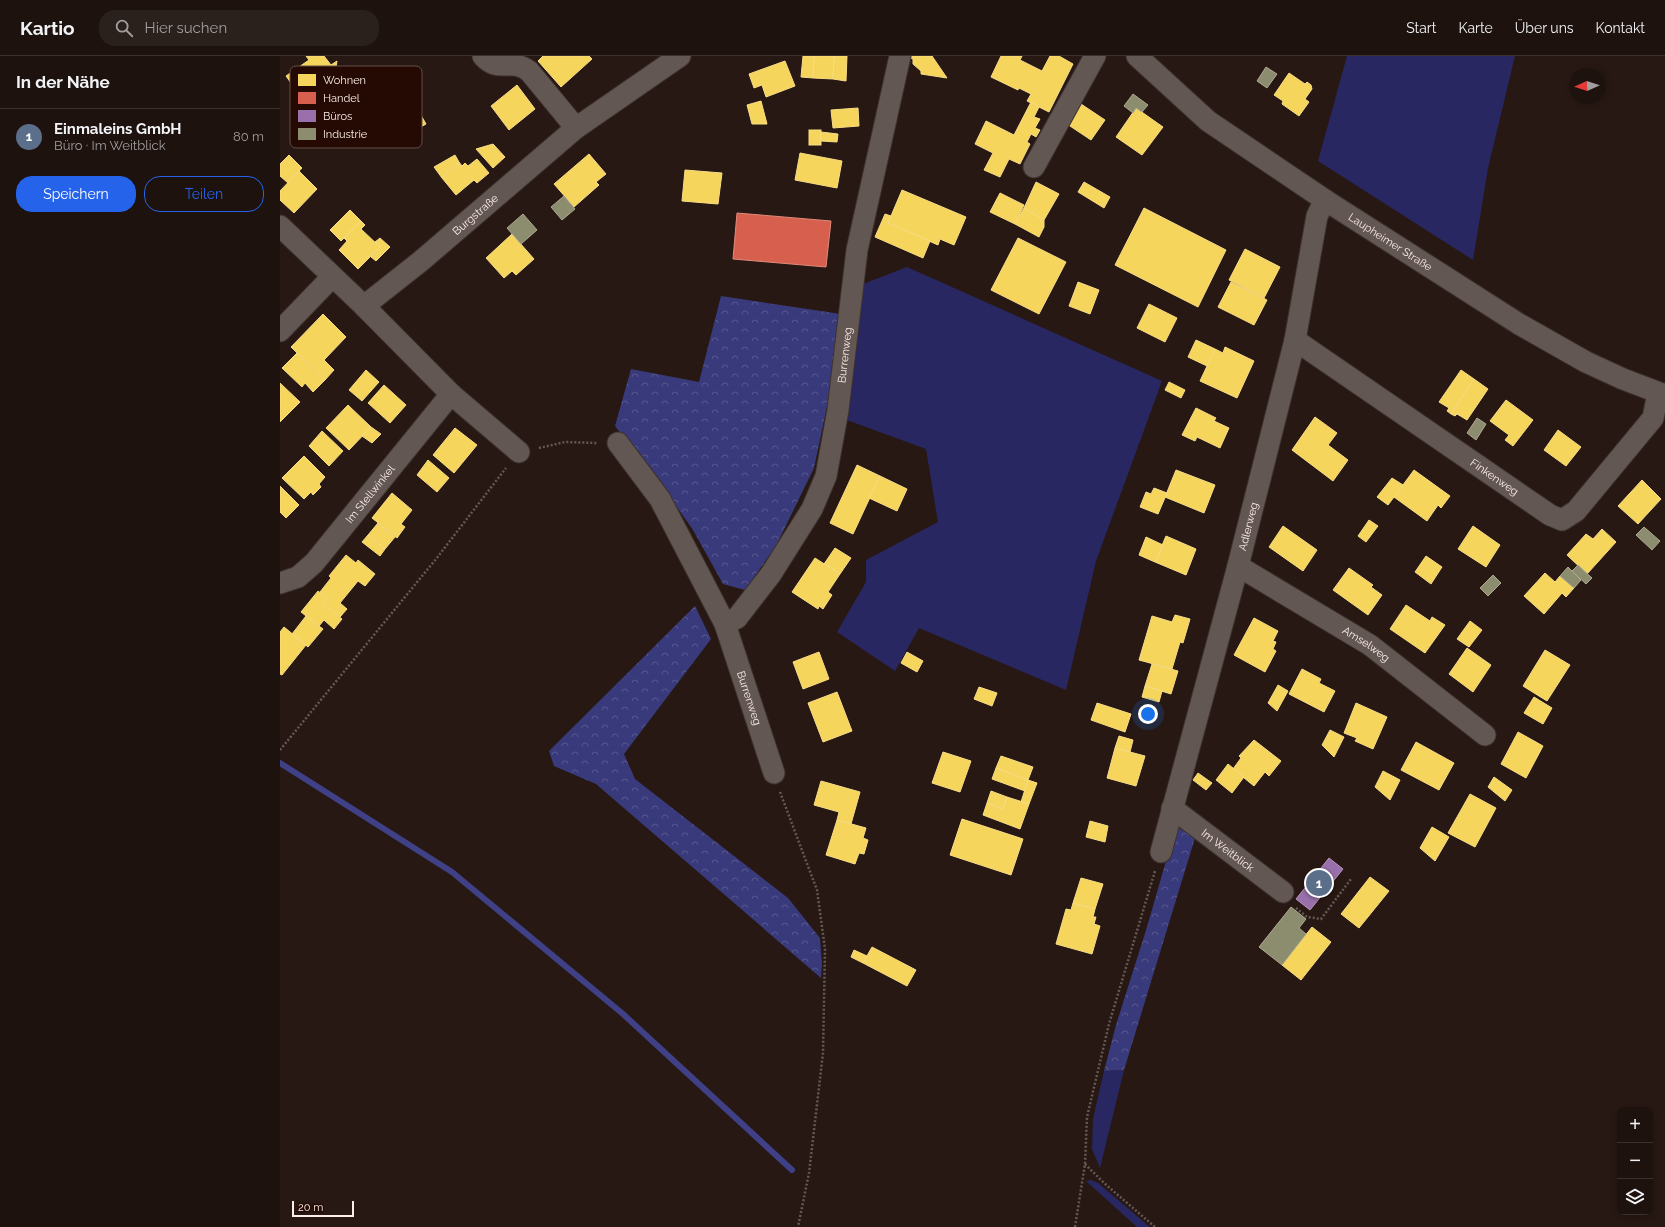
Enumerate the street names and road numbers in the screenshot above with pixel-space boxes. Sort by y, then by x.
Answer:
street label: Burgstraße [450,191,501,238]
street label: Laupheimer Straße [1346,211,1435,274]
street label: Burrenweg [835,326,855,384]
street label: Finkenweg [1468,456,1521,498]
street label: Im Stellwinkel [343,463,398,526]
street label: Adlerweg [1236,501,1261,552]
street label: Amselweg [1340,624,1392,665]
street label: Burrenweg [734,670,764,727]
street label: Im Weitblick [1199,827,1257,875]

